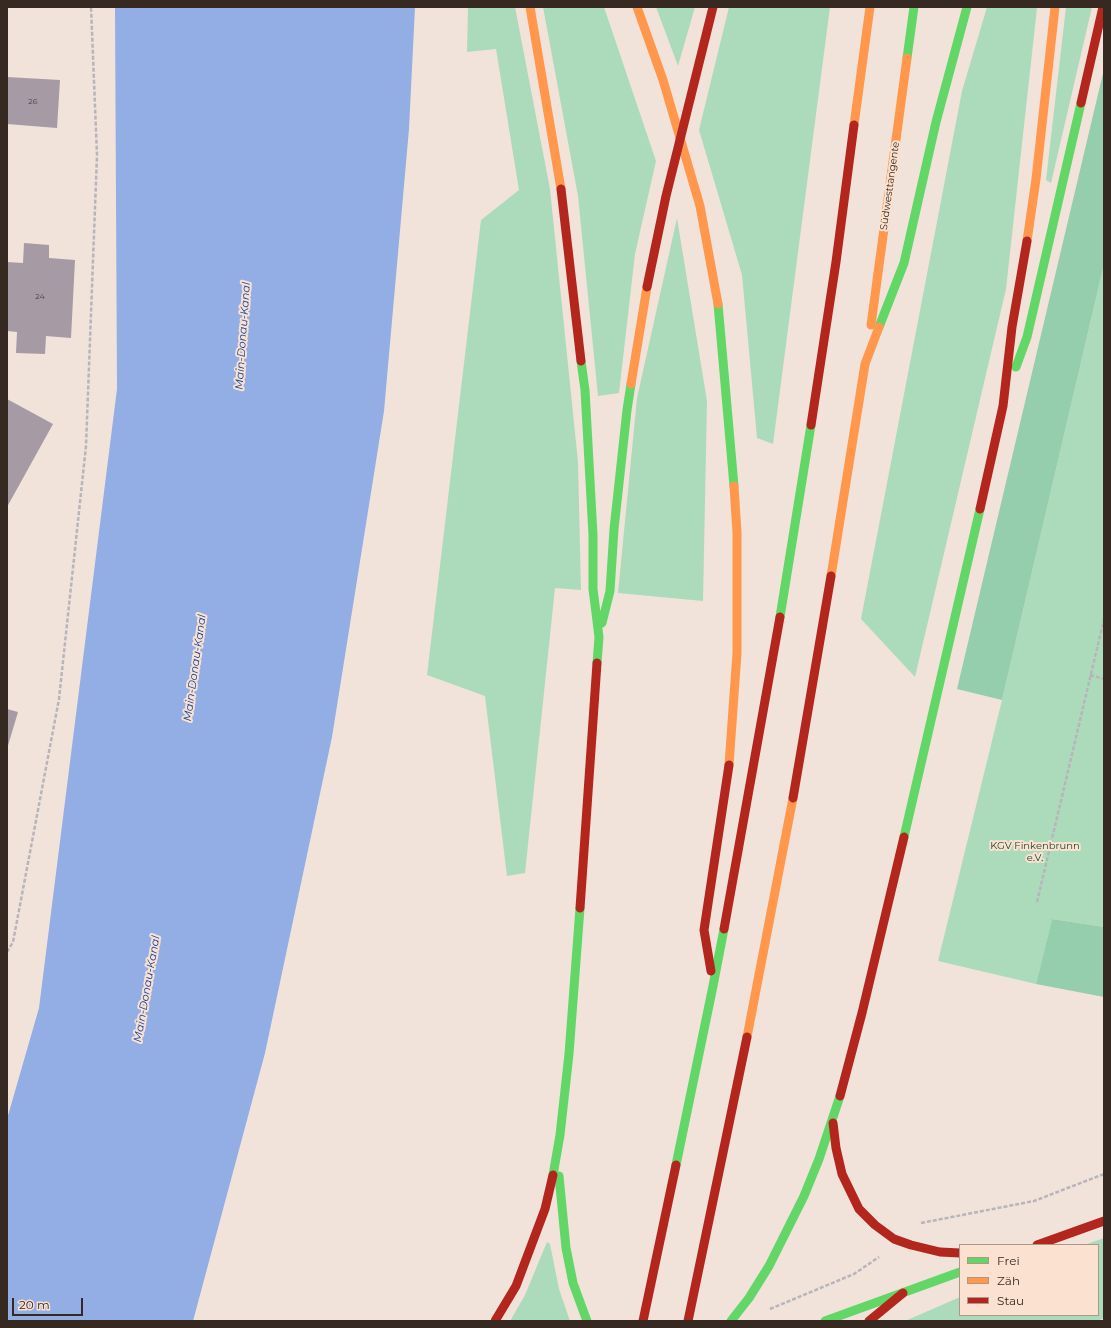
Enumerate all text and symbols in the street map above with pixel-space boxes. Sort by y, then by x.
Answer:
house number: 26 [28,97,38,107]
street label: Südwesttangente [878,141,902,231]
water label: Main-Donau-Kanal [233,282,253,390]
house number: 24 [35,292,45,302]
water label: Main-Donau-Kanal [181,614,209,722]
park label: KGV Finkenbrunn e.V. [990,840,1080,864]
water label: Main-Donau-Kanal [131,935,163,1043]
legend [959,1244,1099,1316]
text: Frei [997,1253,1020,1268]
text: Zäh [997,1273,1020,1288]
scale bar [14,1290,85,1316]
text: Stau [997,1293,1024,1308]
text: 20 m [19,1297,50,1312]

